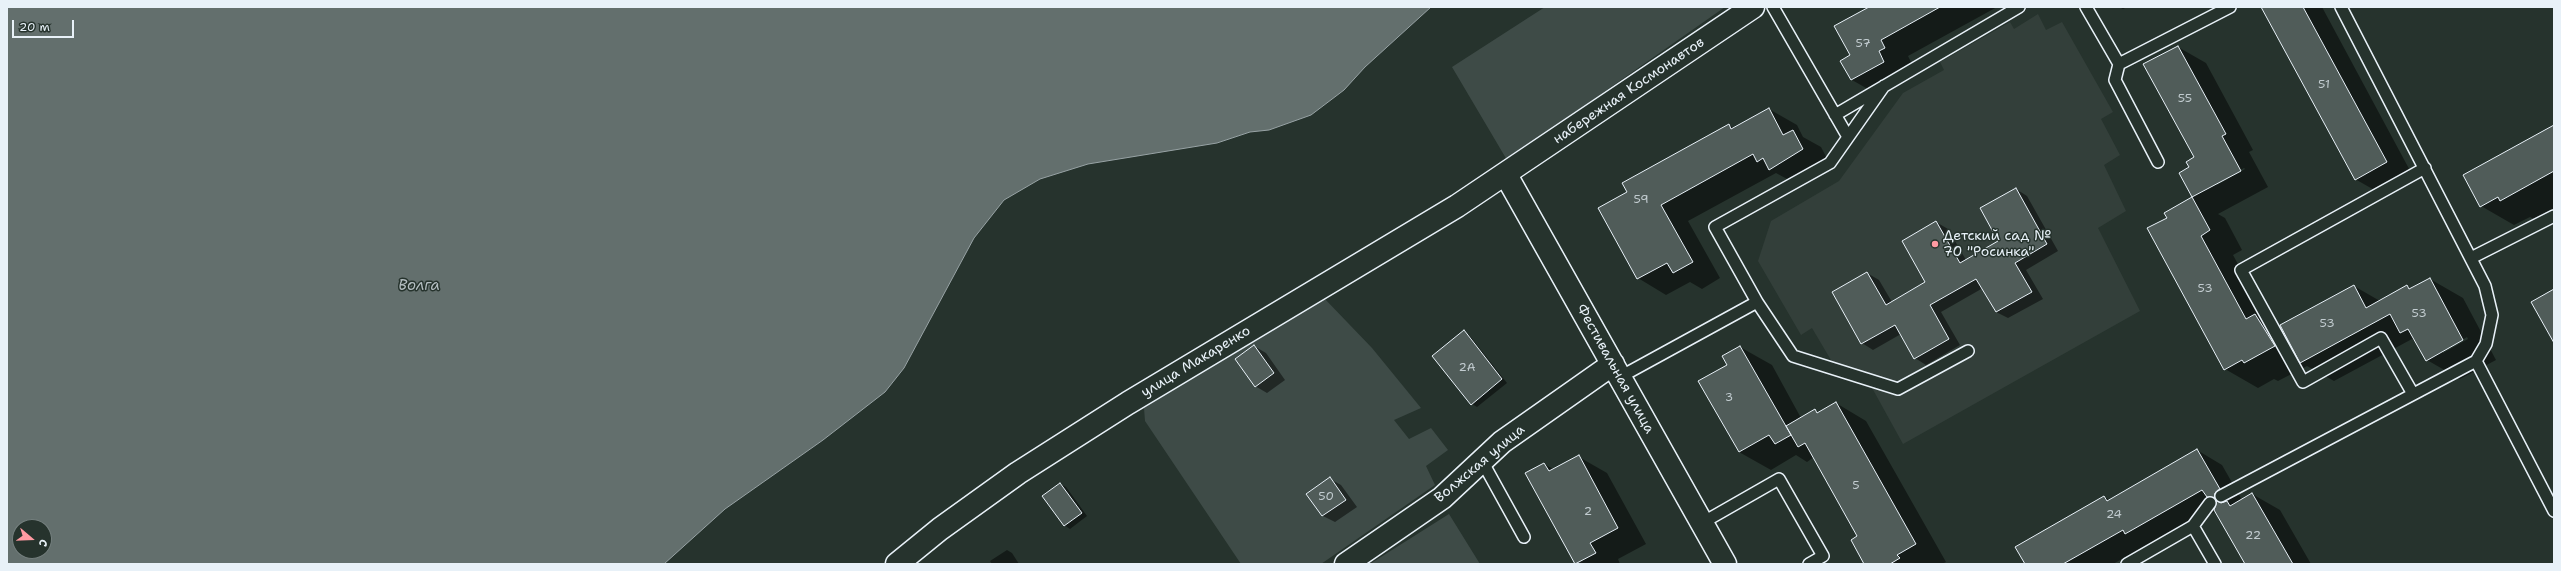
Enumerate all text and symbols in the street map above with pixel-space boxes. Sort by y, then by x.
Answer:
scale bar [14,12,76,38]
text: 20 m [19,19,50,35]
street label: набережная Космонавтов [1550,34,1708,148]
house number: 57 [1855,37,1871,51]
house number: 51 [2318,78,2330,92]
house number: 55 [2178,92,2192,106]
house number: 59 [1633,193,1649,207]
place label: Детский сад № 70 "Росинка" [1943,228,2051,260]
marker: Детский сад № 70 "Росинка" [1930,239,1940,249]
water label: Волга [398,277,440,295]
house number: 53 [2197,282,2213,296]
street label: Фестивальная улица [1572,301,1658,437]
house number: 53 [2411,307,2427,321]
house number: 53 [2319,317,2335,331]
street label: улица Макаренко [1138,323,1254,401]
house number: 2А [1458,361,1476,375]
house number: 3 [1725,391,1733,405]
street label: Волжская улица [1432,421,1528,507]
house number: 5 [1852,479,1860,493]
house number: 50 [1318,490,1334,504]
house number: 2 [1584,505,1592,519]
house number: 24 [2106,508,2122,522]
north arrow [12,519,52,559]
house number: 22 [2245,529,2261,543]
text: С [35,537,51,548]

